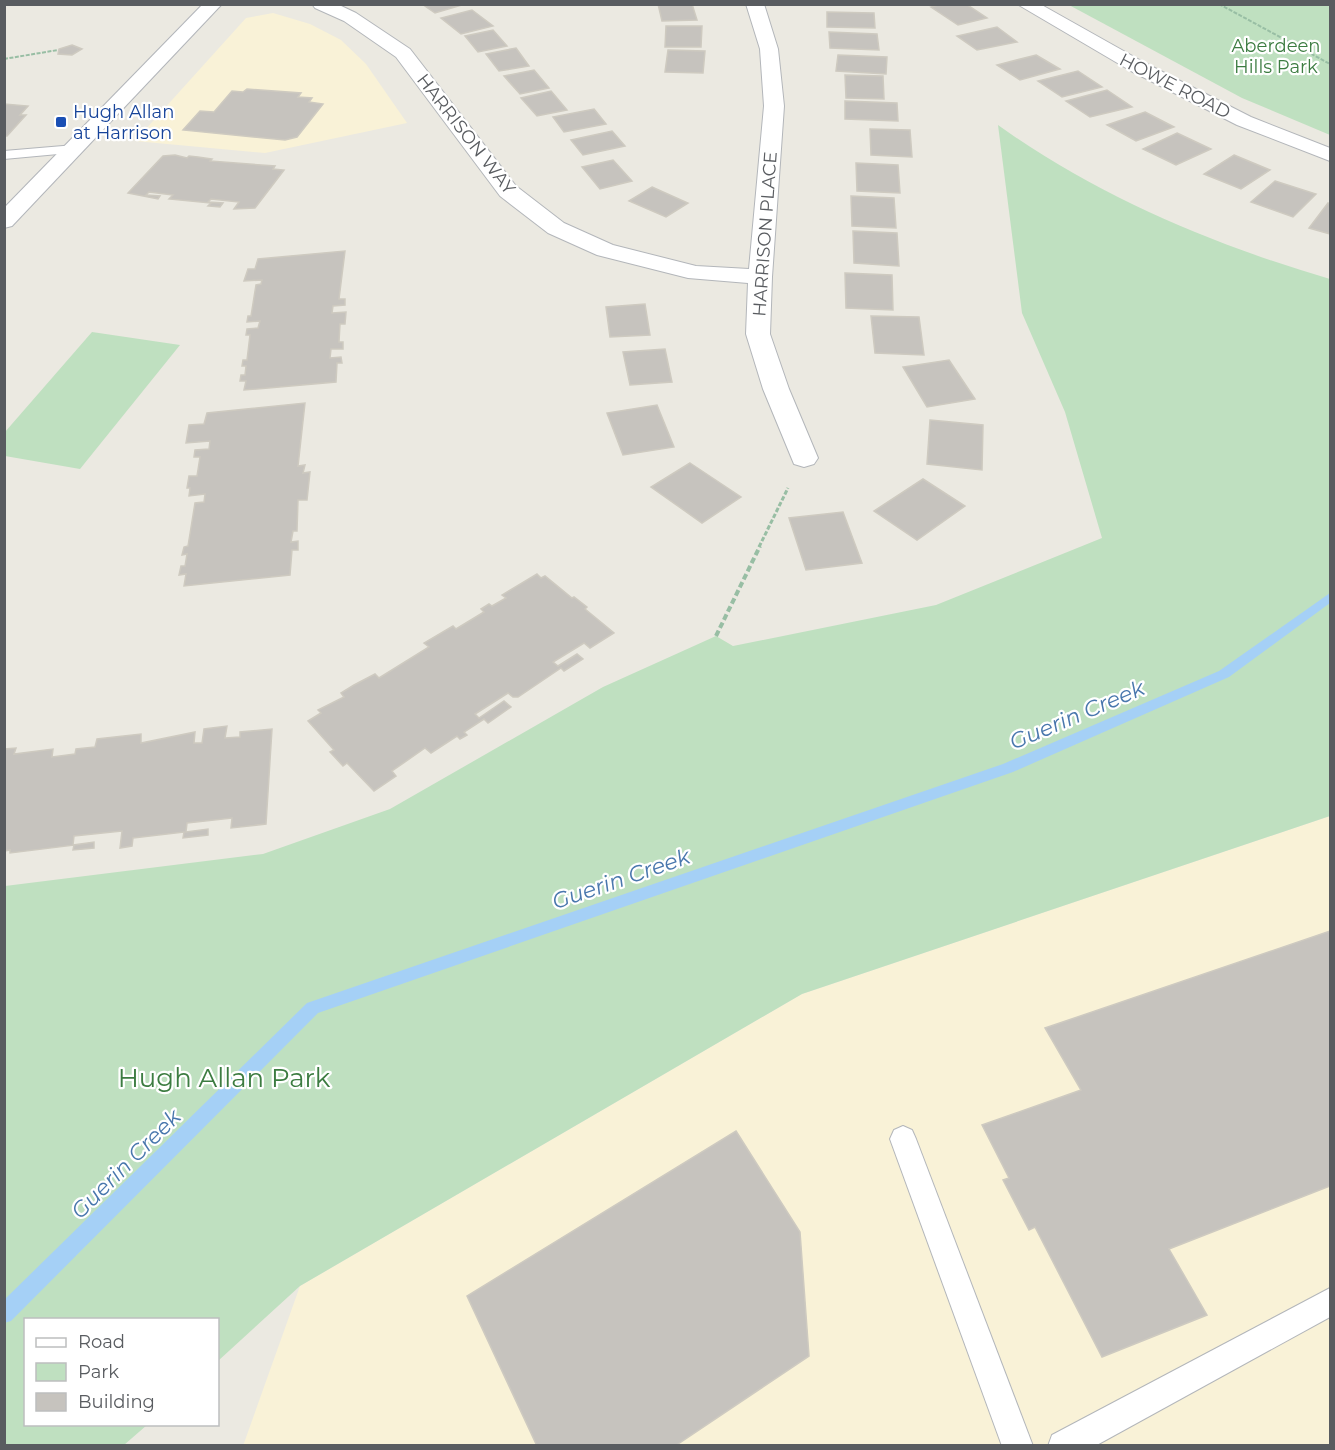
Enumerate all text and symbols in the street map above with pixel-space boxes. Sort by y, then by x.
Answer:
park label: Aberdeen Hills Park [1231,35,1321,78]
street label: HOWE ROAD [1116,49,1234,123]
street label: HARRISON WAY [412,69,520,199]
place label: Hugh Allan at Harrison [73,101,174,144]
marker: Hugh Allan at Harrison [54,115,68,129]
street label: HARRISON PLACE [748,151,782,317]
water label: Guerin Creek [1005,674,1150,756]
water label: Guerin Creek [548,842,694,915]
park label: Hugh Allan Park [118,1062,331,1094]
water label: Guerin Creek [65,1103,187,1225]
legend [24,1318,219,1426]
text: Road [78,1331,125,1353]
text: Park [78,1361,119,1383]
text: Building [78,1391,155,1413]

